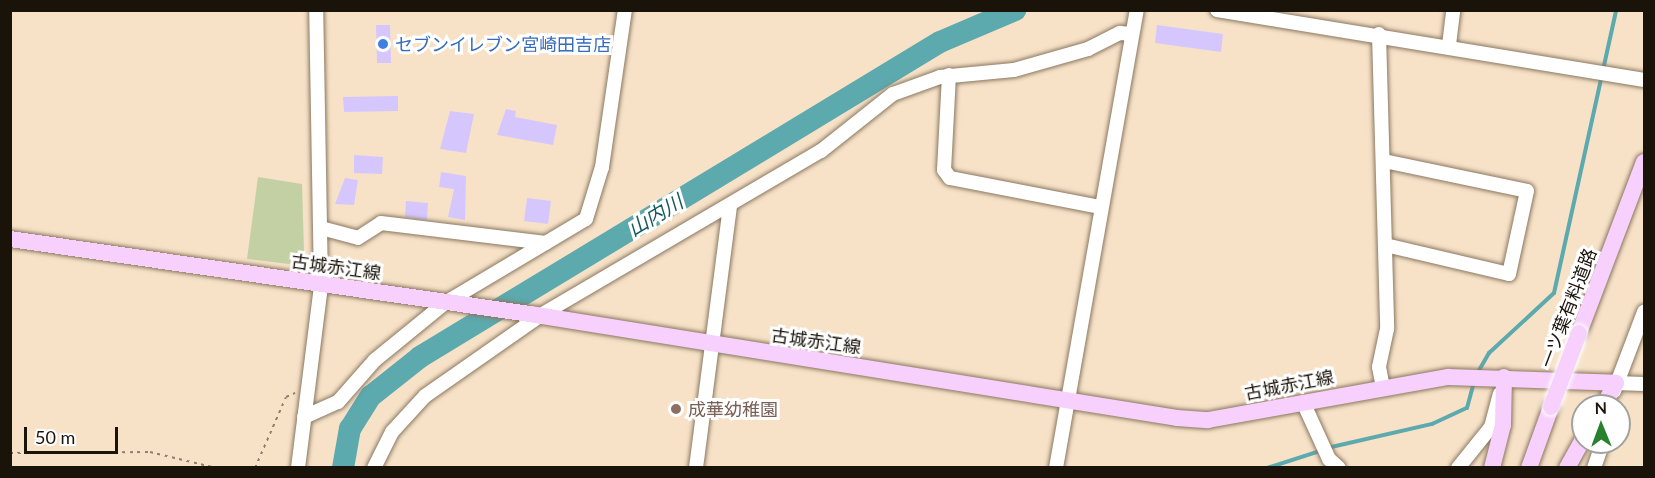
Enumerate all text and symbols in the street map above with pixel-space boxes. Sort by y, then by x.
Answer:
place label: セブンイレブン宮崎田吉店 [395,33,611,55]
marker: セブンイレブン宮崎田吉店 [376,37,390,51]
water label: 山内川 [623,189,687,241]
street label: 一ツ葉有料道路 [1535,245,1601,371]
street label: 古城赤江線 [290,250,382,284]
street label: 古城赤江線 [770,324,862,358]
street label: 古城赤江線 [1243,366,1335,404]
north arrow [1571,394,1631,454]
place label: 成華幼稚園 [688,398,778,420]
text: N [1594,398,1607,417]
marker: 成華幼稚園 [669,402,683,416]
scale bar [27,415,122,453]
text: 50 m [35,426,75,448]

